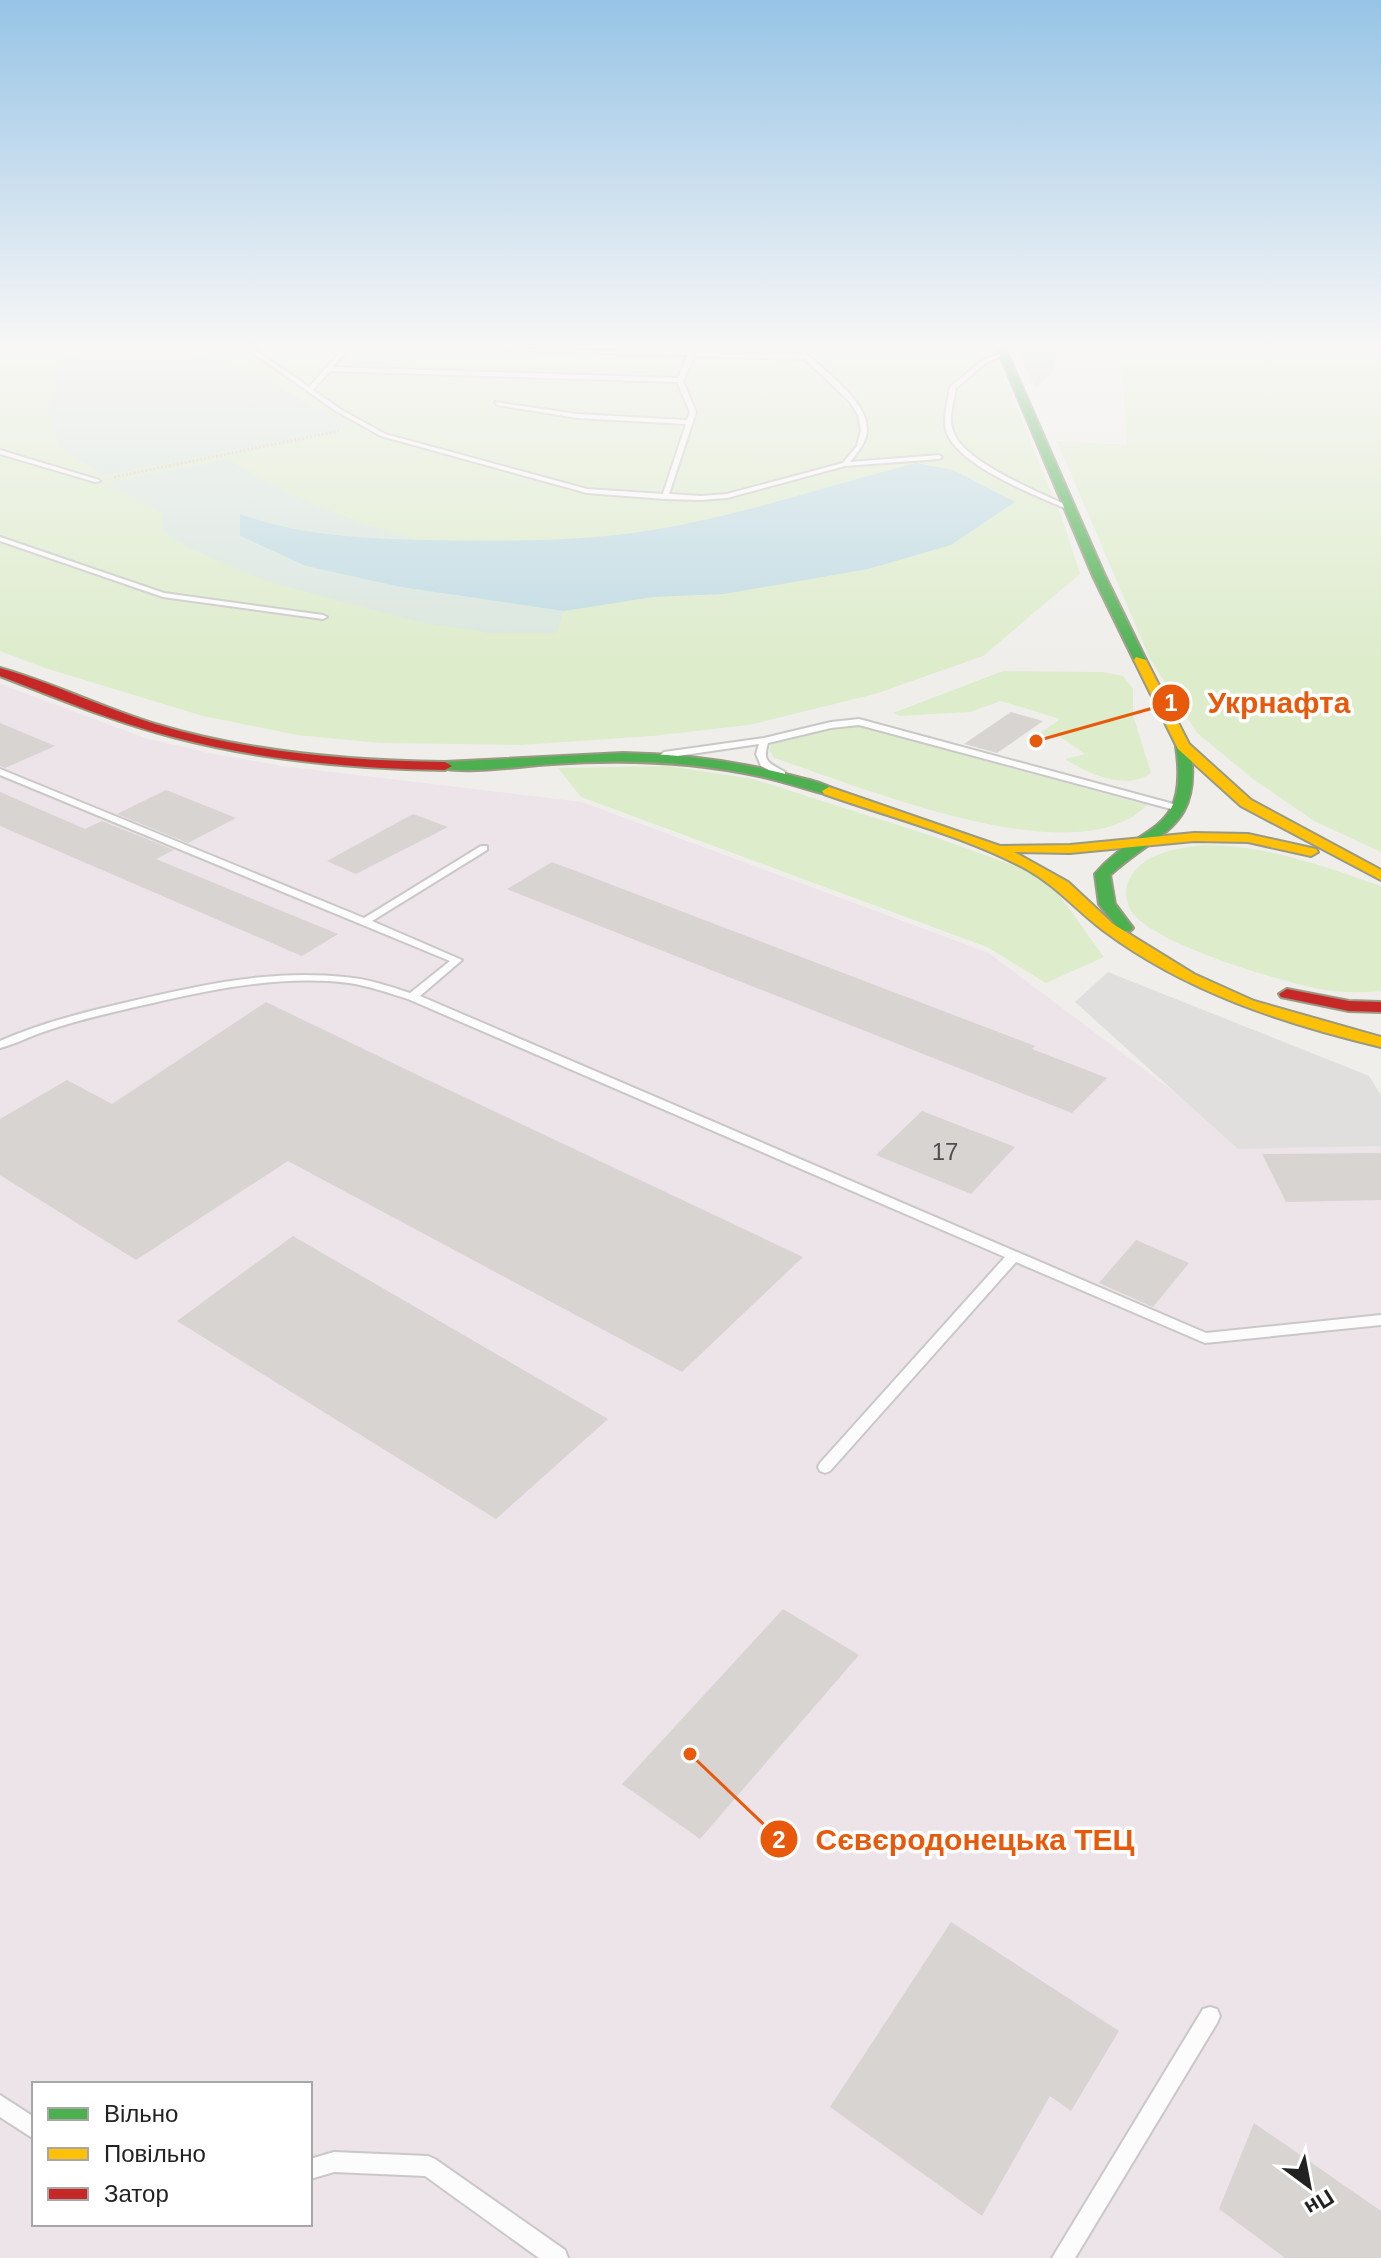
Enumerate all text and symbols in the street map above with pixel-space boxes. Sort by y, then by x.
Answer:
callout: Укрнафта [1151,676,1366,730]
text: Укрнафта [1208,686,1351,719]
text: 1 [1164,689,1178,716]
house number: 17 [932,1138,958,1165]
callout: Сєвєродонецька ТЕЦ [759,1812,1150,1866]
text: Сєвєродонецька ТЕЦ [816,1823,1135,1856]
text: 2 [772,1826,786,1853]
legend [32,2082,312,2226]
text: Вільно [104,2100,178,2127]
text: Повільно [104,2140,206,2167]
north arrow [1269,2146,1349,2226]
text: Затор [104,2180,169,2207]
text: Пн [1300,2184,1338,2221]

